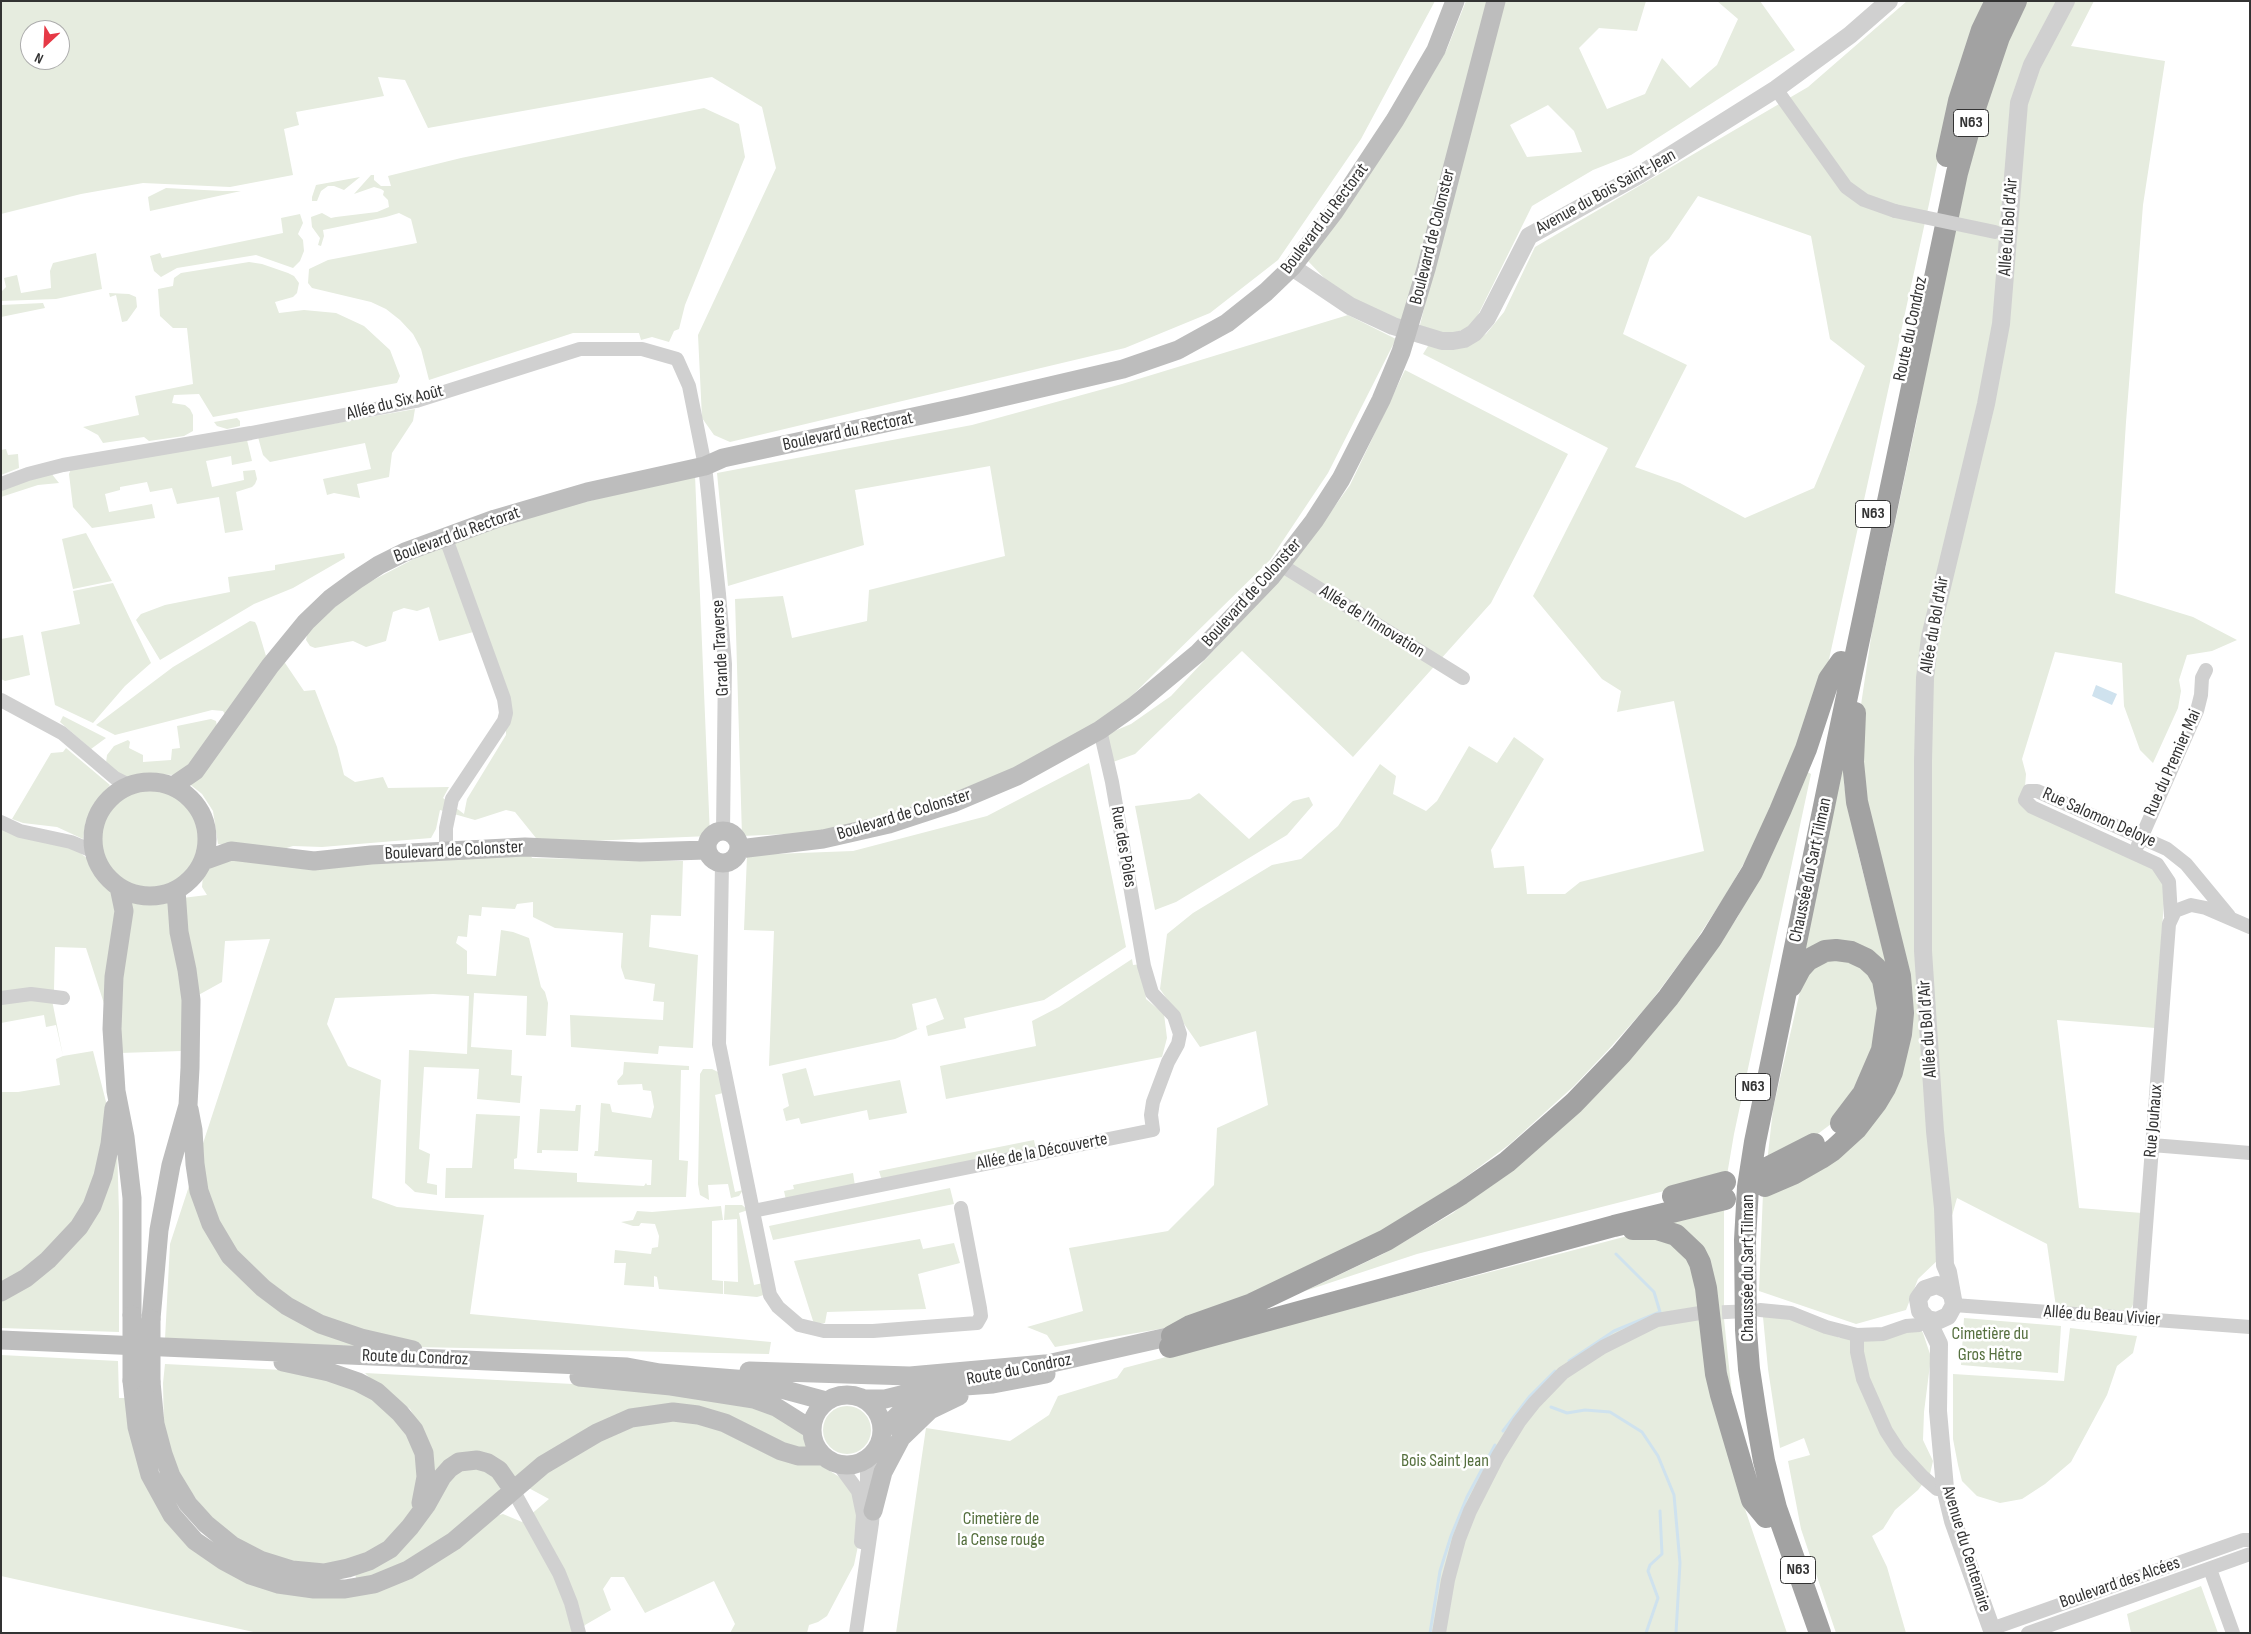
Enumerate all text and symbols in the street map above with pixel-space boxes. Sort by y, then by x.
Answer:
north arrow [20,20,70,70]
text: N [32,49,46,67]
road number: N63 [1954,110,1988,136]
street label: Avenue du Bois Saint-Jean [1532,145,1680,239]
street label: Boulevard du Rectorat [1276,159,1374,279]
street label: Boulevard de Colonster [1406,167,1460,307]
street label: Allée du Bol d'Air [1995,177,2023,277]
street label: Route du Condroz [1889,275,1933,383]
street label: Allée du Six Août [344,381,446,425]
street label: Boulevard du Rectorat [781,408,915,456]
road number: N63 [1856,500,1890,528]
street label: Boulevard du Rectorat [391,502,523,568]
street label: Boulevard de Colonster [1198,534,1306,652]
street label: Allée du Bol d'Air [1916,575,1954,675]
street label: Allée de l'Innovation [1315,581,1429,663]
street label: Grande Traverse [708,599,734,697]
street label: Rue du Premier Mai [2140,706,2206,820]
street label: Rue Salomon Deloye [2039,783,2159,853]
street label: Boulevard de Colonster [835,784,973,846]
street label: Chaussée du Sart Tilman [1785,796,1837,944]
street label: Rue des Pôles [1105,805,1141,889]
street label: Boulevard de Colonster [384,837,524,865]
street label: Allée du Bol d'Air [1914,979,1942,1079]
road number: N63 [1736,1074,1770,1100]
street label: Rue Jouhaux [2140,1083,2168,1159]
street label: Allée de la Découverte [975,1129,1109,1175]
street label: Chaussée du Sart Tilman [1737,1194,1759,1342]
street label: Allée du Beau Vivier [2043,1301,2161,1331]
park label: Cimetière du Gros Hêtre [1952,1323,2028,1366]
street label: Route du Condroz [361,1345,469,1371]
street label: Route du Condroz [965,1349,1073,1391]
park label: Bois Saint Jean [1401,1450,1489,1472]
street label: Avenue du Centenaire [1937,1483,1995,1615]
park label: Cimetière de la Cense rouge [957,1508,1045,1550]
street label: Boulevard des Alcées [2057,1552,2183,1614]
road number: N63 [1780,1556,1816,1584]

